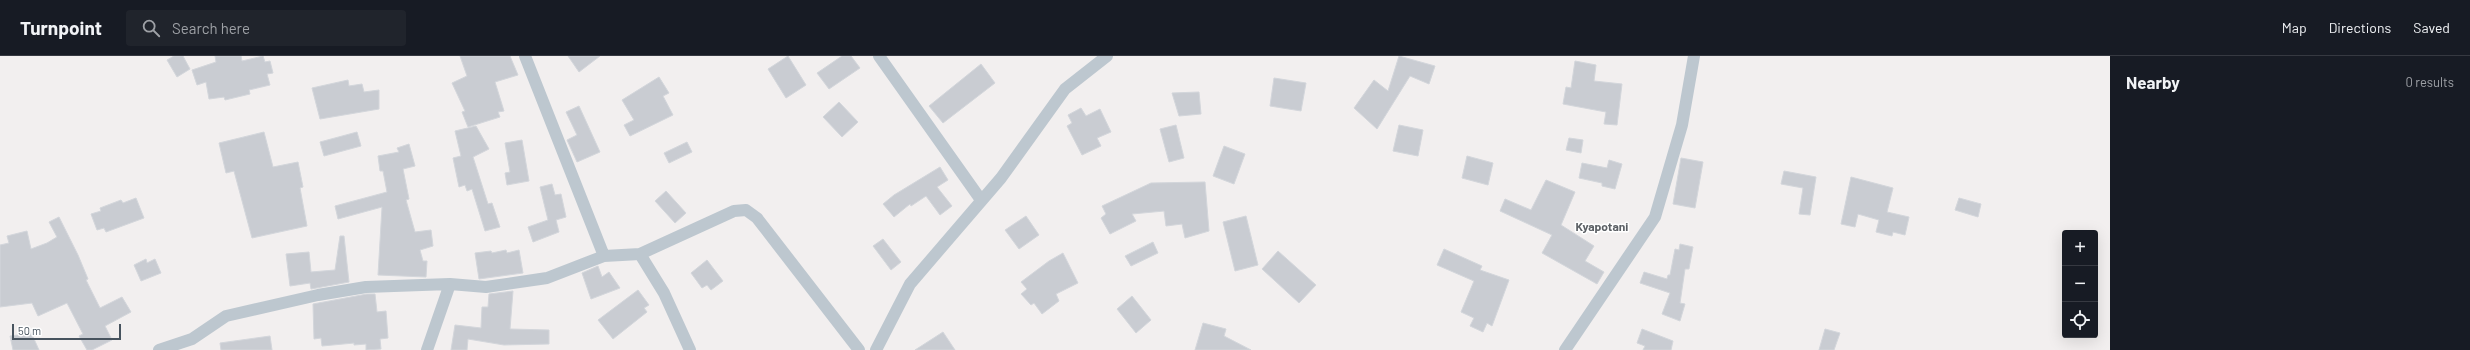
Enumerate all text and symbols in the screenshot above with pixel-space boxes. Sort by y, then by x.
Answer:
search box [126,10,406,46]
text: Turnpoint [20,16,102,39]
icon: search [140,17,162,39]
text: Search here [172,19,250,37]
text: Map [2282,19,2307,36]
text: Directions [2329,19,2391,36]
text: Saved [2413,19,2450,36]
text: Nearby [2126,72,2180,92]
text: 0 results [2405,74,2454,90]
district label: Kyapotani [1576,219,1628,233]
map controls [2062,230,2098,338]
button: + [2062,230,2098,266]
button: − [2062,266,2098,302]
button: locate [2062,302,2098,338]
scale bar [12,322,121,341]
text: 50 m [18,324,41,337]

